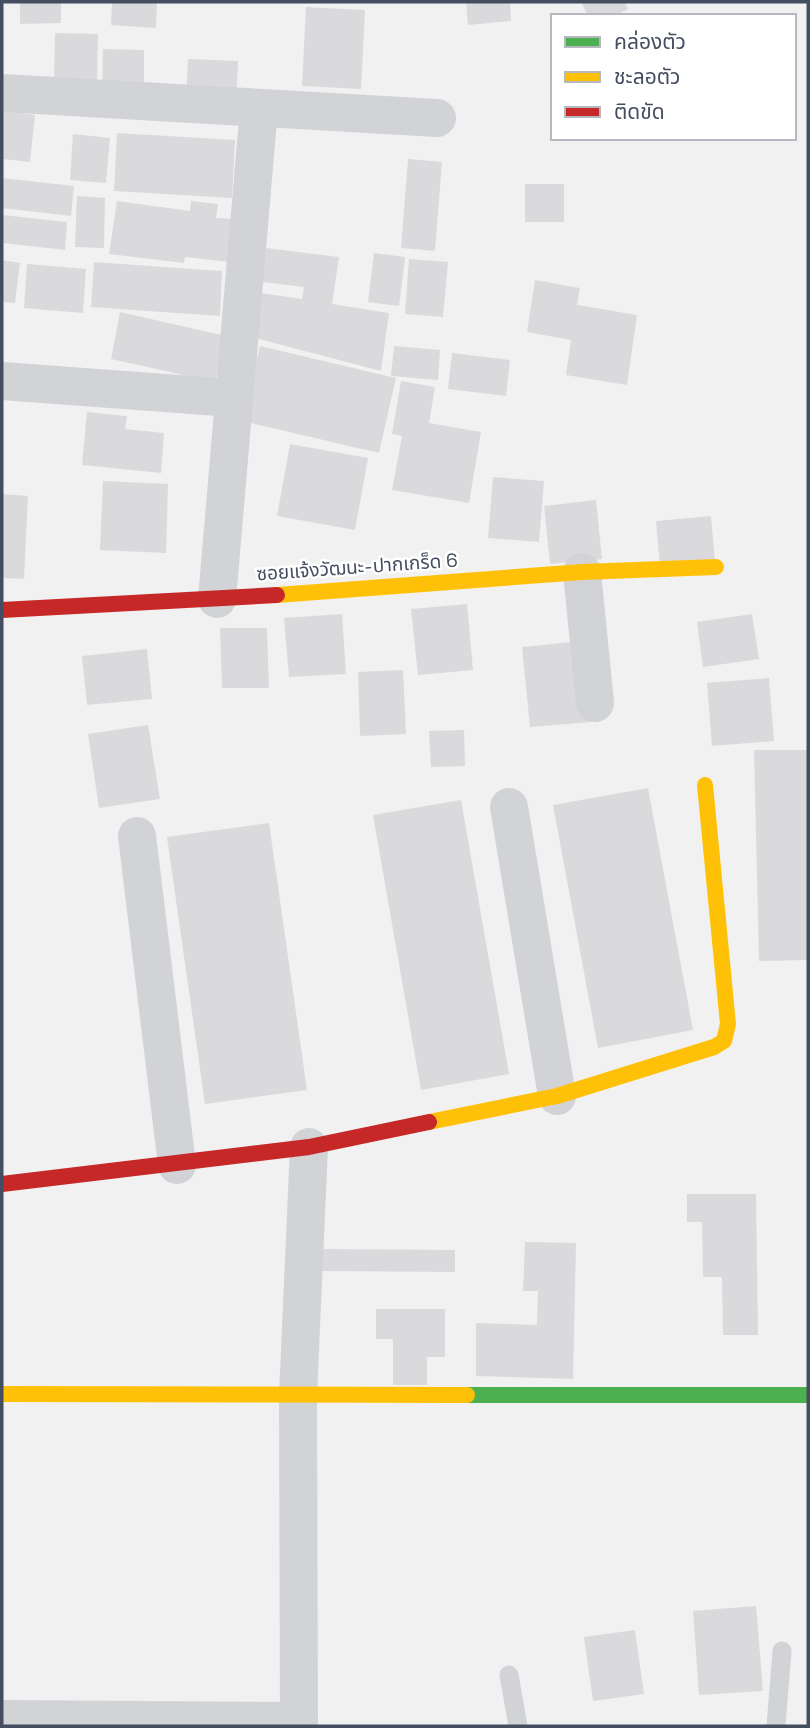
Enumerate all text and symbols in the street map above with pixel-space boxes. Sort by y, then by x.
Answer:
legend [551,14,796,140]
text: คล่องตัว [614,28,686,55]
text: ชะลอตัว [614,63,680,90]
text: ติดขัด [614,98,665,125]
street label: ซอยแจ้งวัฒนะ-ปากเกร็ด 6 [256,547,458,587]

